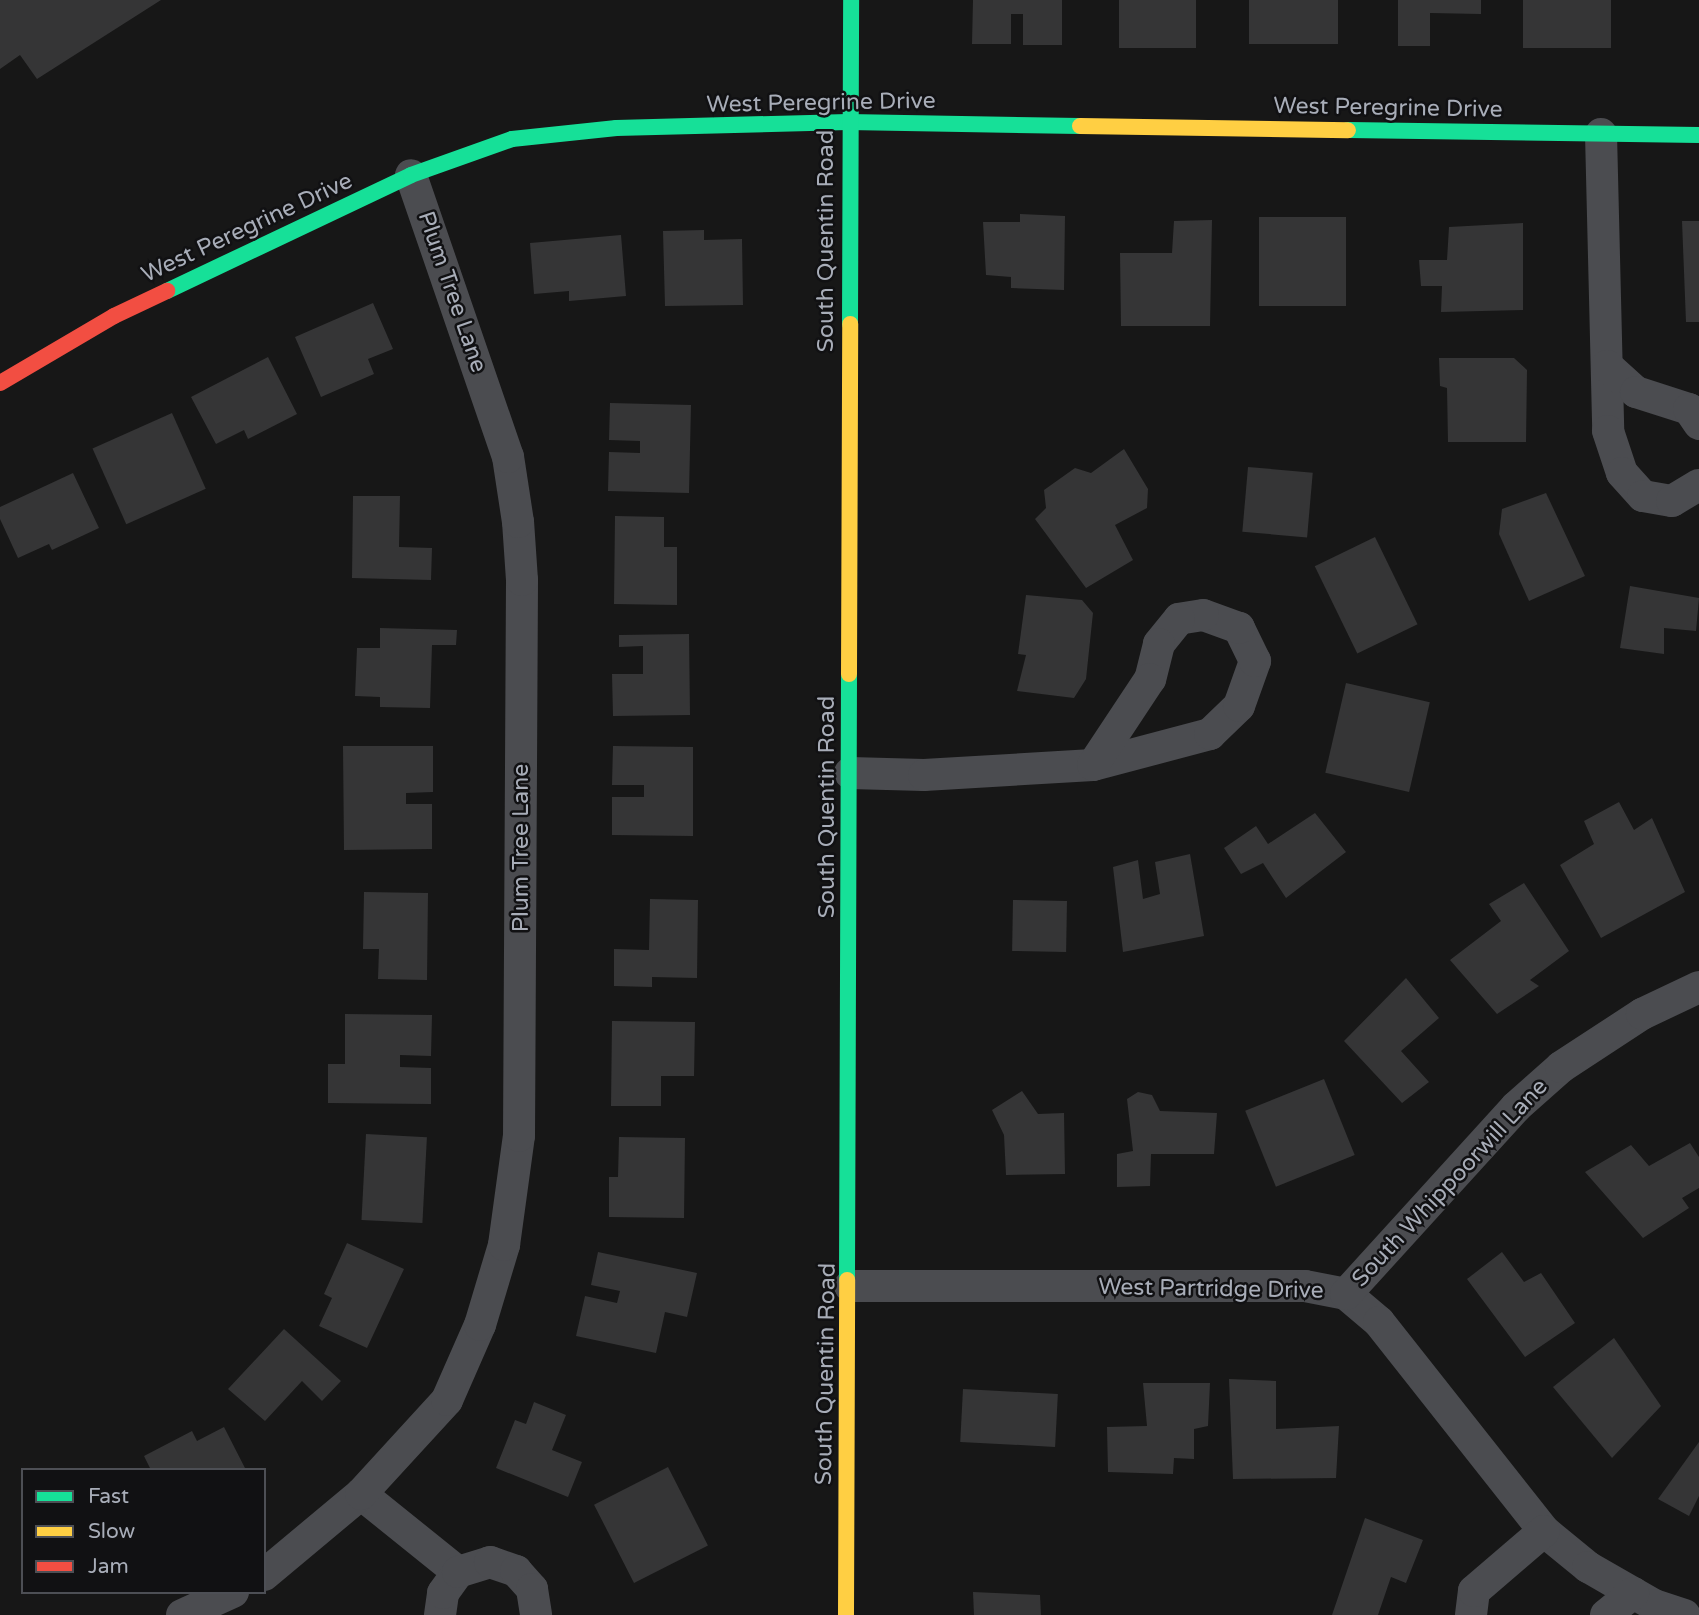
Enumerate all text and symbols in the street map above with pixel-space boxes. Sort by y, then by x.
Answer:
street label: West Peregrine Drive [706,87,936,119]
street label: West Peregrine Drive [1273,92,1503,124]
street label: South Quentin Road [812,130,840,352]
street label: West Peregrine Drive [137,167,357,289]
street label: Plum Tree Lane [412,208,492,376]
street label: South Quentin Road [813,696,841,918]
street label: Plum Tree Lane [507,764,535,932]
street label: South Whippoorwill Lane [1346,1073,1554,1293]
street label: South Quentin Road [810,1263,842,1485]
street label: West Partridge Drive [1098,1273,1324,1305]
legend [21,1468,266,1594]
text: Fast [88,1484,129,1509]
text: Slow [88,1519,135,1544]
text: Jam [88,1554,129,1579]

